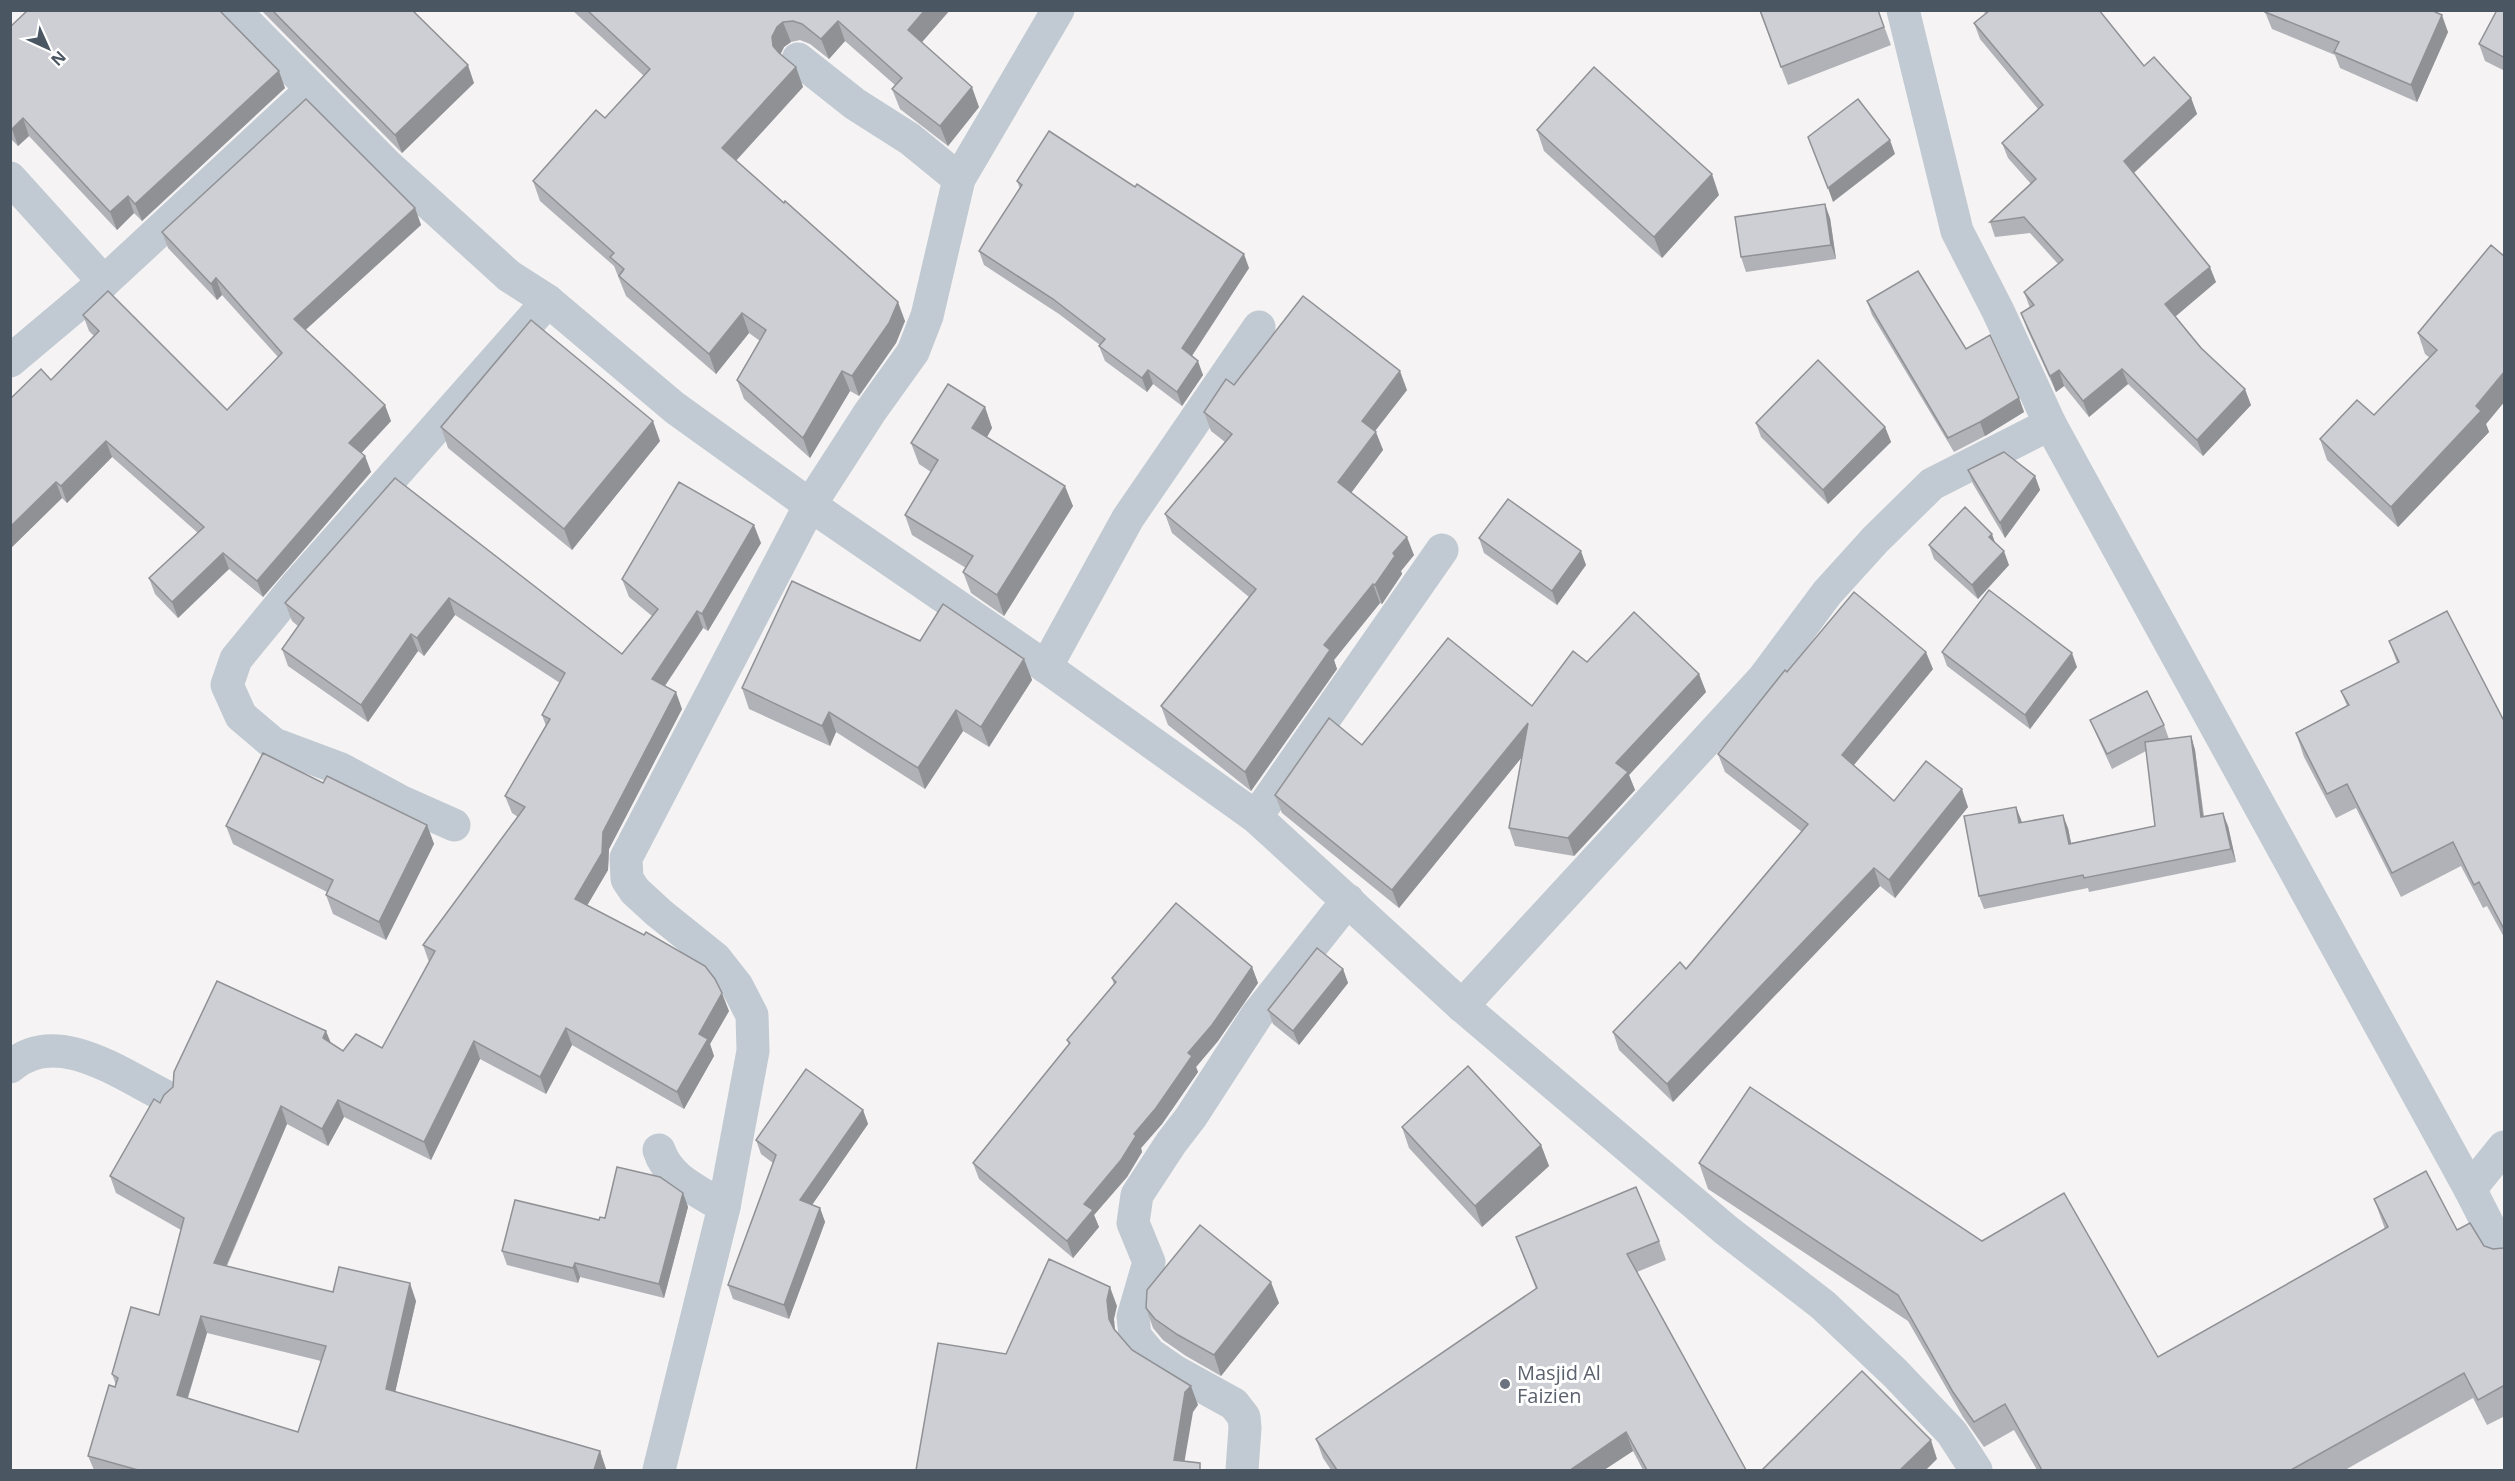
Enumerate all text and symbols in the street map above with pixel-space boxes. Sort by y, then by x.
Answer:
north arrow [18,18,78,78]
text: N [46,46,71,71]
place label: Masjid Al Faizien [1517,1359,1601,1409]
marker: Masjid Al Faizien [1498,1377,1512,1391]

